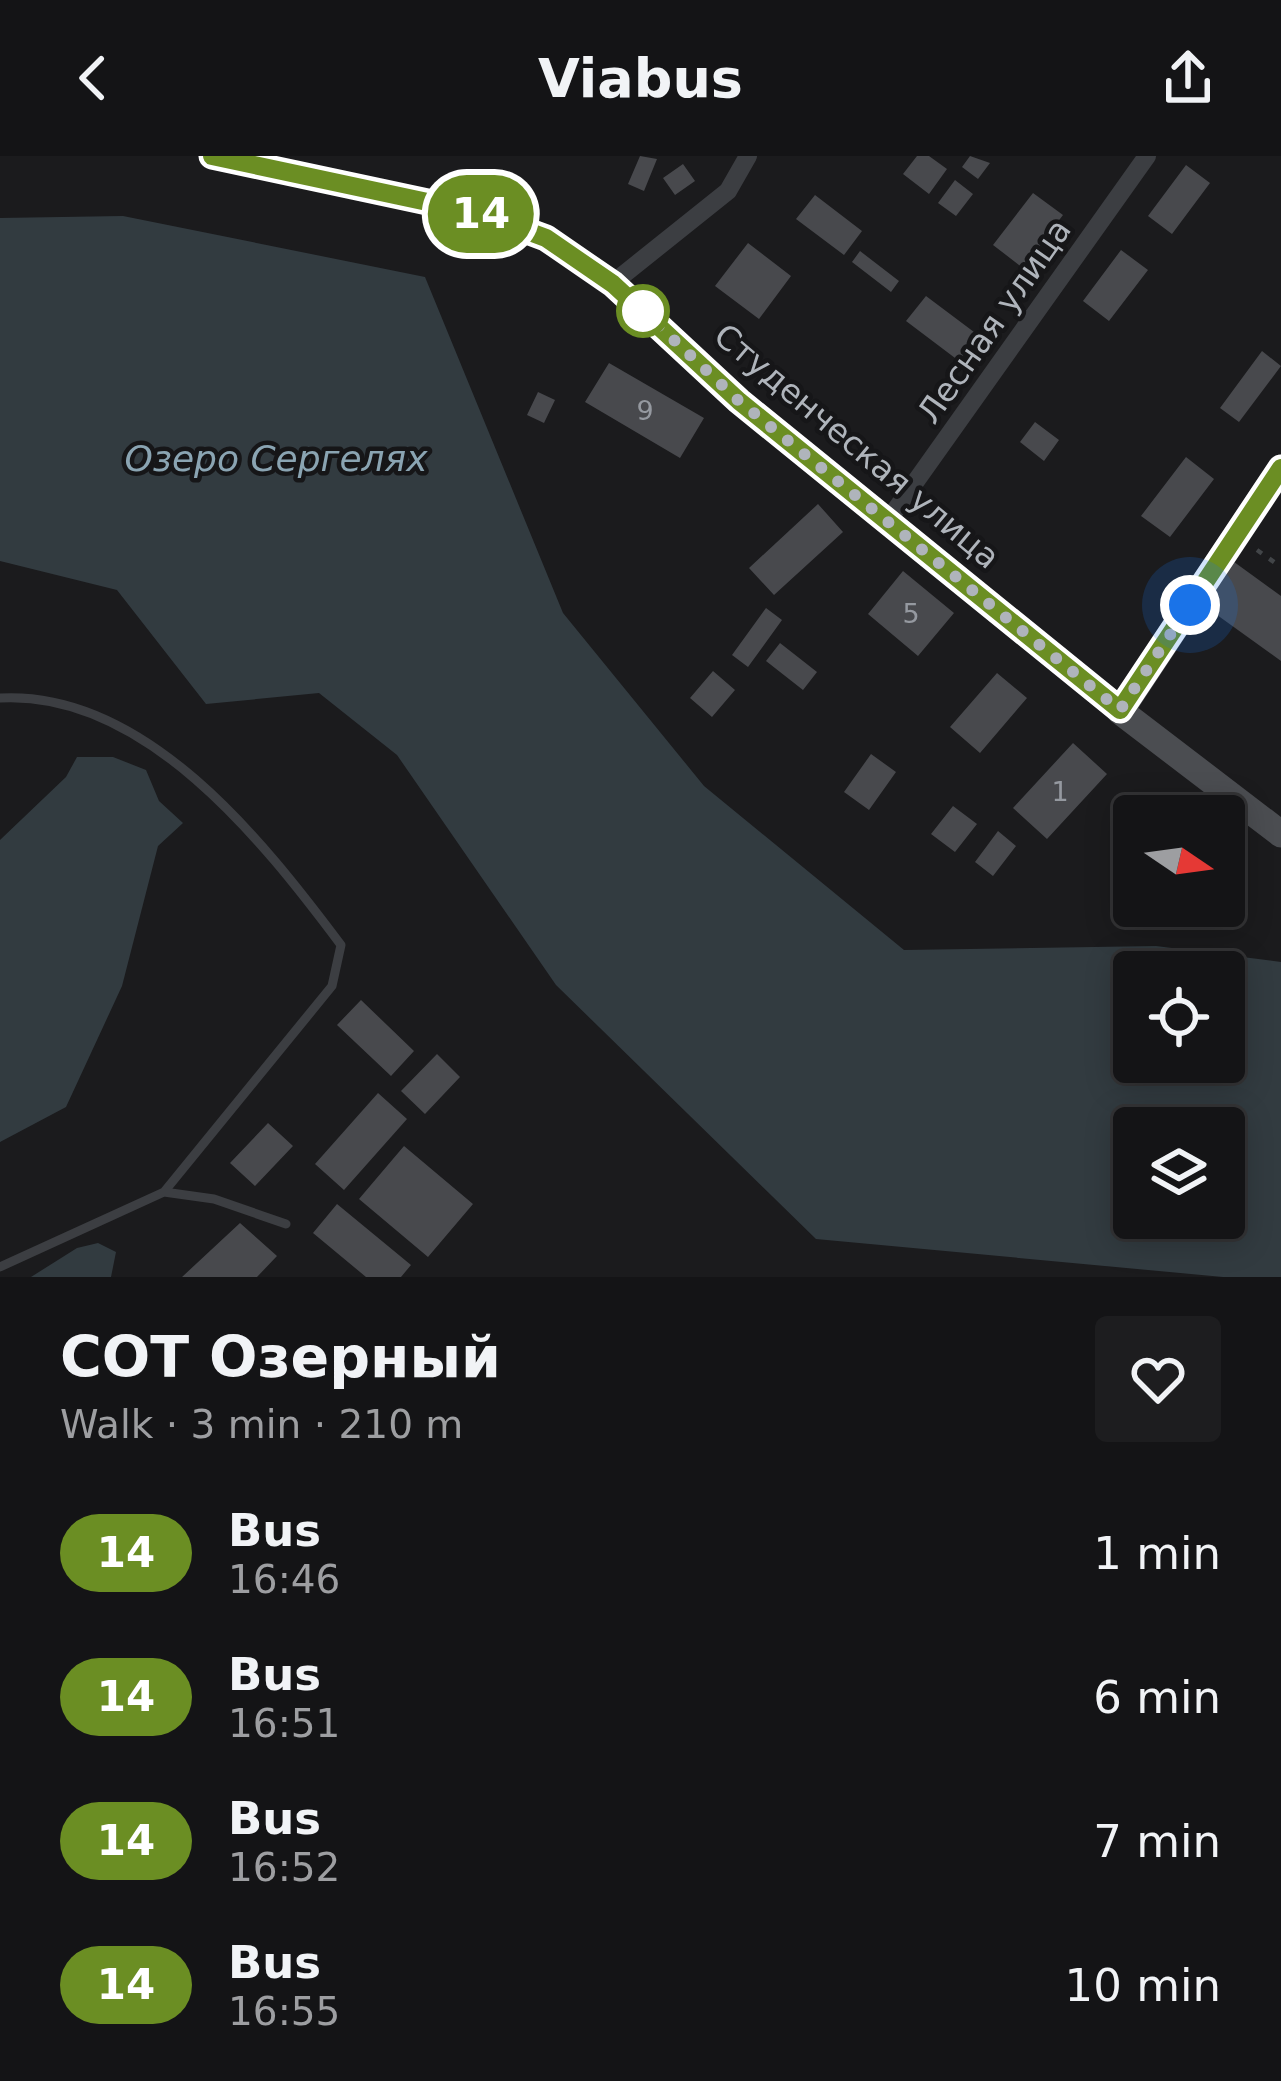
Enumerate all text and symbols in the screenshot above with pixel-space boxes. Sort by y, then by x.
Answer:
icon: back [60,45,126,111]
icon: share [1155,45,1221,111]
text: Viabus [538,47,743,110]
line badge: 14 [427,175,535,253]
text: 14 [452,189,510,238]
street label: Лесная улица [909,211,1079,431]
unlabelled marker [618,286,668,336]
street label: Студенческая улица [707,315,1007,577]
house number: 9 [636,395,654,426]
water label: Озеро Сергелях [124,438,428,479]
your location [1160,575,1220,635]
house number: 5 [902,598,920,629]
house number: 1 [1051,776,1069,807]
north arrow [1113,795,1245,927]
map controls [1113,795,1245,1239]
button: locate [1113,951,1245,1083]
button: layers [1113,1107,1245,1239]
button: heart [1095,1316,1221,1442]
text: СОТ Озерный [60,1324,501,1390]
text: Walk · 3 min · 210 m [60,1402,463,1447]
text: Bus [228,1504,321,1557]
text: 1 min [1093,1527,1221,1580]
text: 14 [97,1528,155,1577]
text: 16:46 [228,1557,340,1602]
text: Bus [228,1648,321,1701]
text: 6 min [1093,1671,1221,1724]
text: 14 [97,1672,155,1721]
text: 16:51 [228,1701,340,1746]
text: Bus [228,1792,321,1845]
text: 7 min [1093,1815,1221,1868]
text: 14 [97,1816,155,1865]
text: 16:52 [228,1845,340,1890]
text: Bus [228,1936,321,1989]
text: 10 min [1065,1959,1221,2012]
text: 14 [97,1960,155,2009]
text: 16:55 [228,1989,340,2034]

